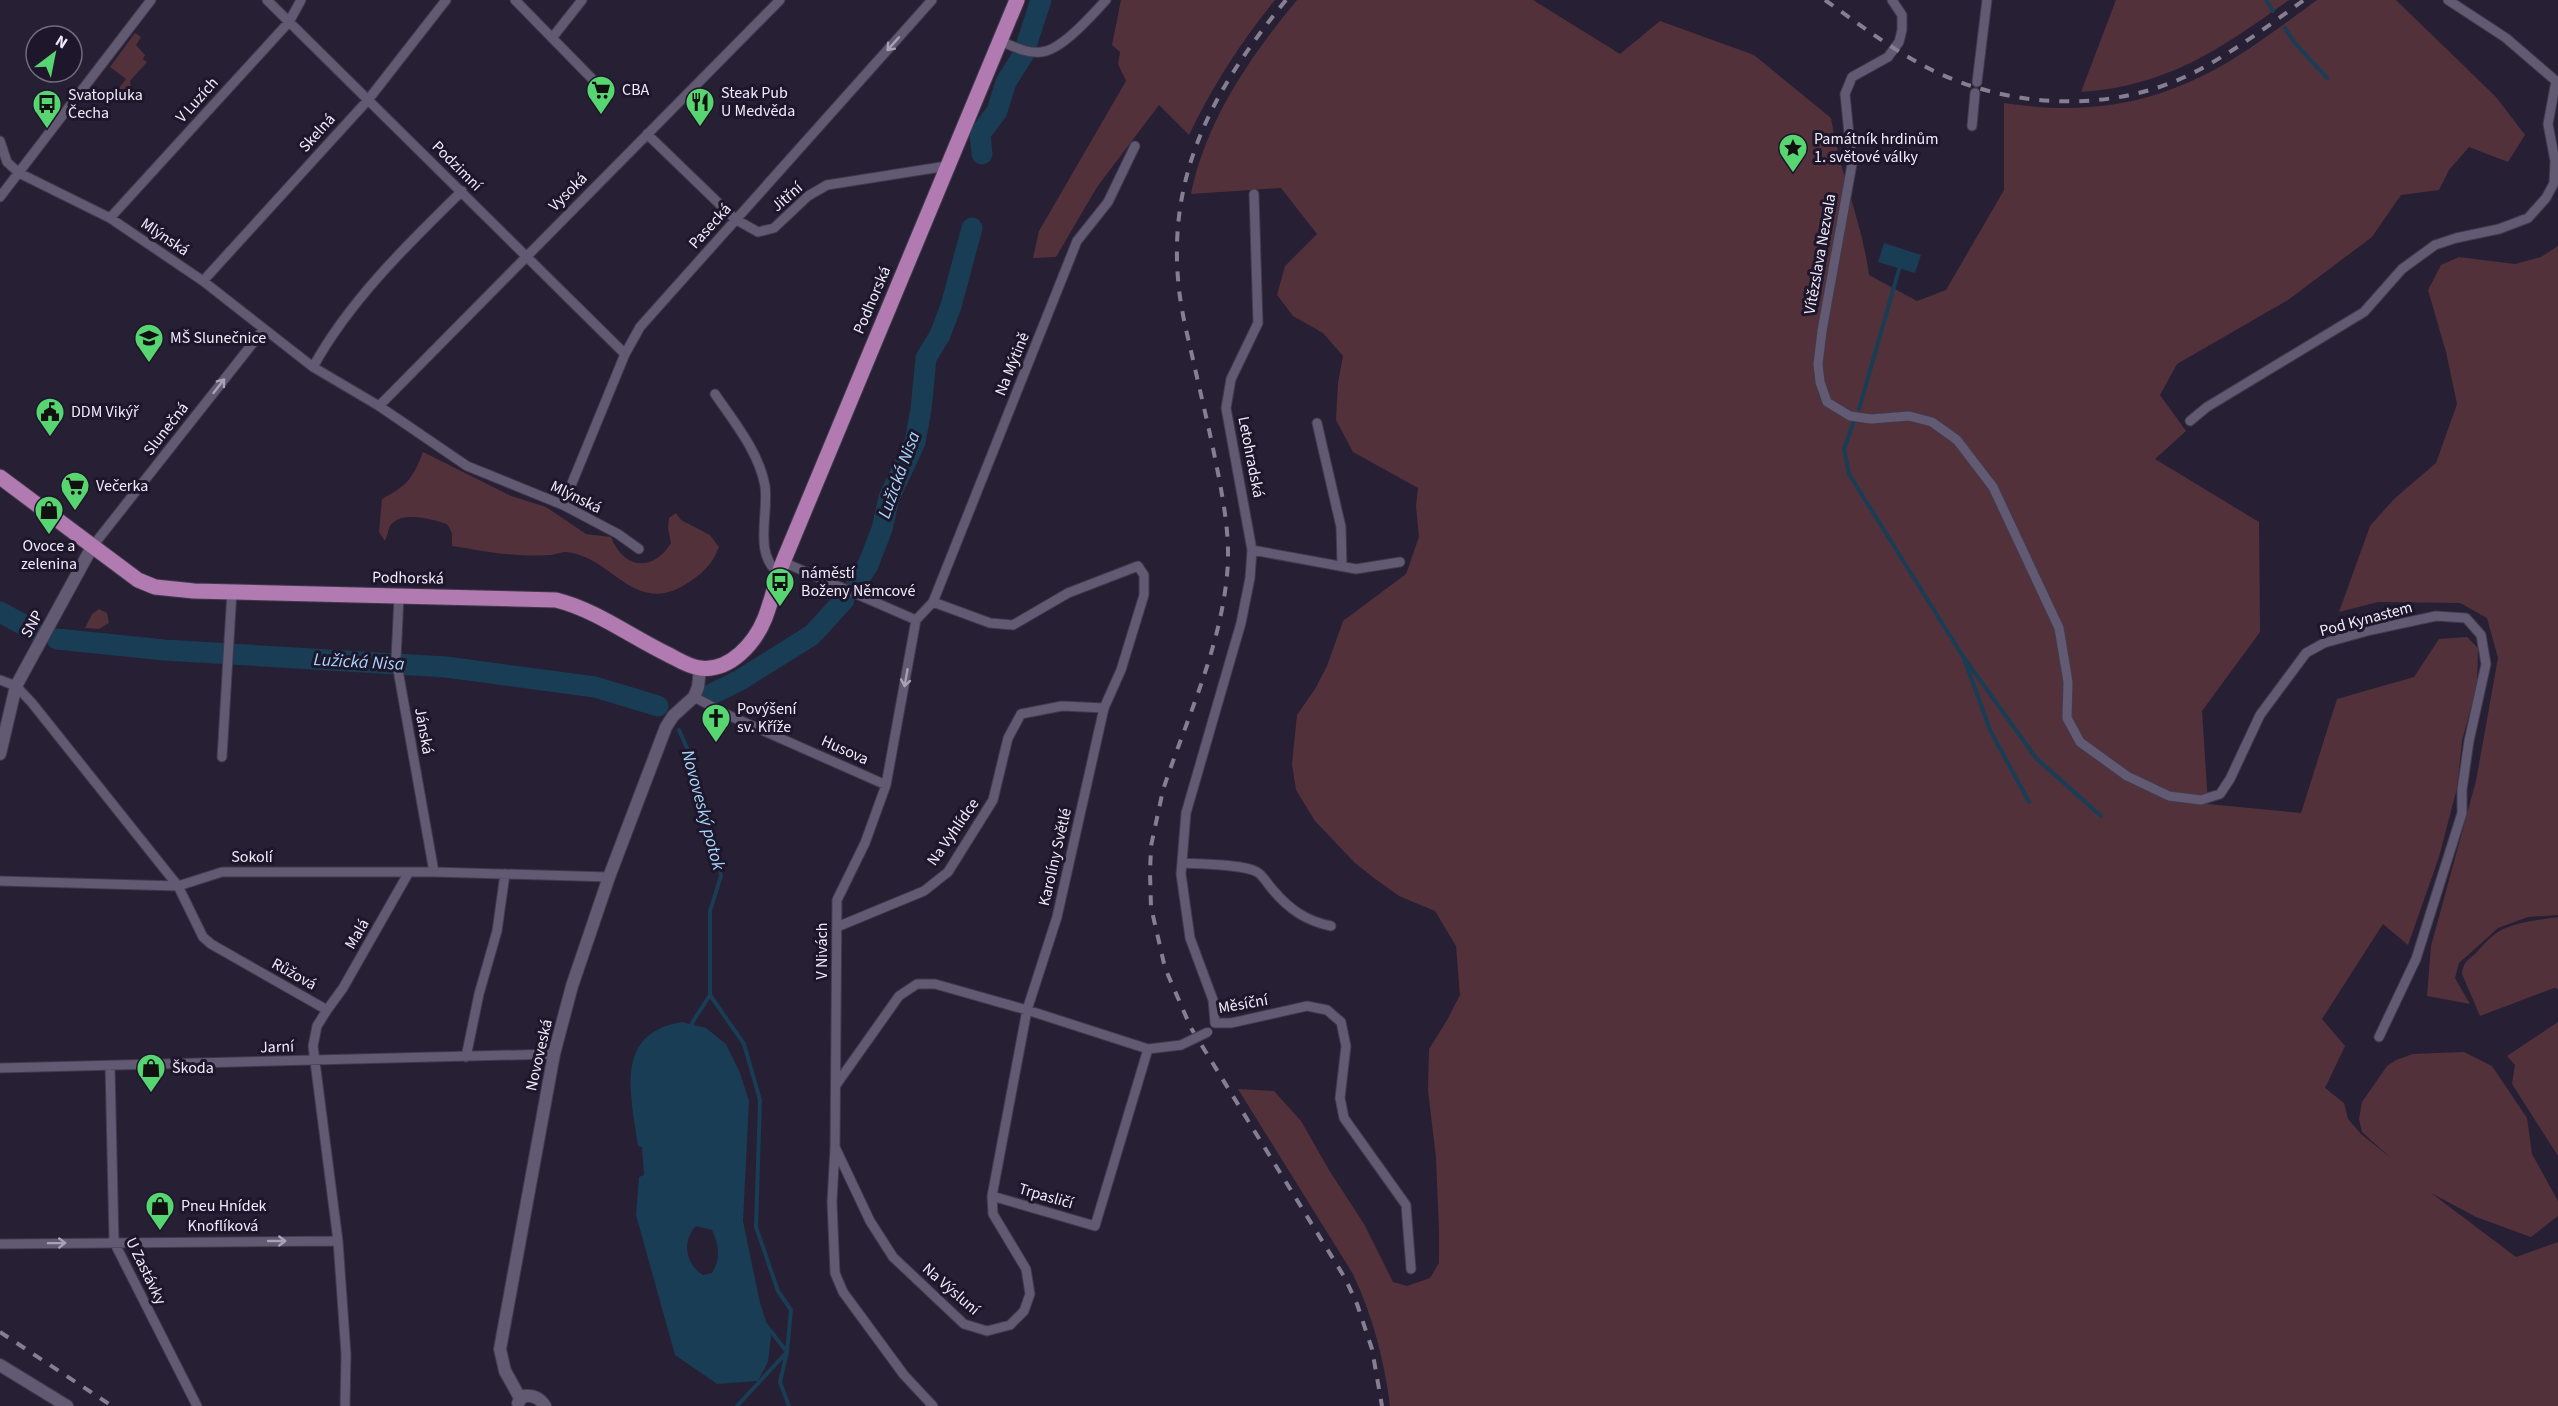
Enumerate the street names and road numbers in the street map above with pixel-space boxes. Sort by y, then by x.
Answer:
street label: V Luzích [171,72,223,128]
street label: Skelná [294,109,340,157]
street label: Podzimní [427,136,488,197]
street label: Vysoká [544,168,592,216]
street label: Jitřní [766,176,808,217]
street label: Vítězslava Nezvala [1799,192,1841,316]
street label: Pasecká [684,198,736,254]
street label: Mlýnská [136,213,194,261]
street label: Podhorská [848,263,896,337]
street label: Na Mýtině [989,329,1035,399]
street label: Slunečná [138,398,194,460]
street label: Letohradská [1232,414,1270,500]
street label: Mlýnská [547,475,605,519]
street label: Podhorská [372,566,444,590]
street label: Pod Kynastem [2317,596,2415,642]
street label: SNP [16,606,48,642]
street label: Jánská [409,706,439,756]
street label: Husova [818,730,872,770]
street label: Na Vyhlídce [922,794,984,870]
street label: Karolíny Světlé [1033,806,1077,908]
street label: Sokolí [231,846,274,868]
street label: Malá [340,915,374,953]
street label: V Nivách [811,923,833,979]
street label: Růžová [268,953,320,995]
street label: Měsíční [1216,989,1271,1019]
street label: Novoveská [520,1017,558,1093]
street label: Jarní [260,1035,295,1059]
street label: Trpasličí [1016,1178,1077,1215]
street label: Knoflíková [188,1215,258,1237]
street label: U Zastávky [120,1234,172,1309]
street label: Na Výsluní [918,1258,985,1321]

